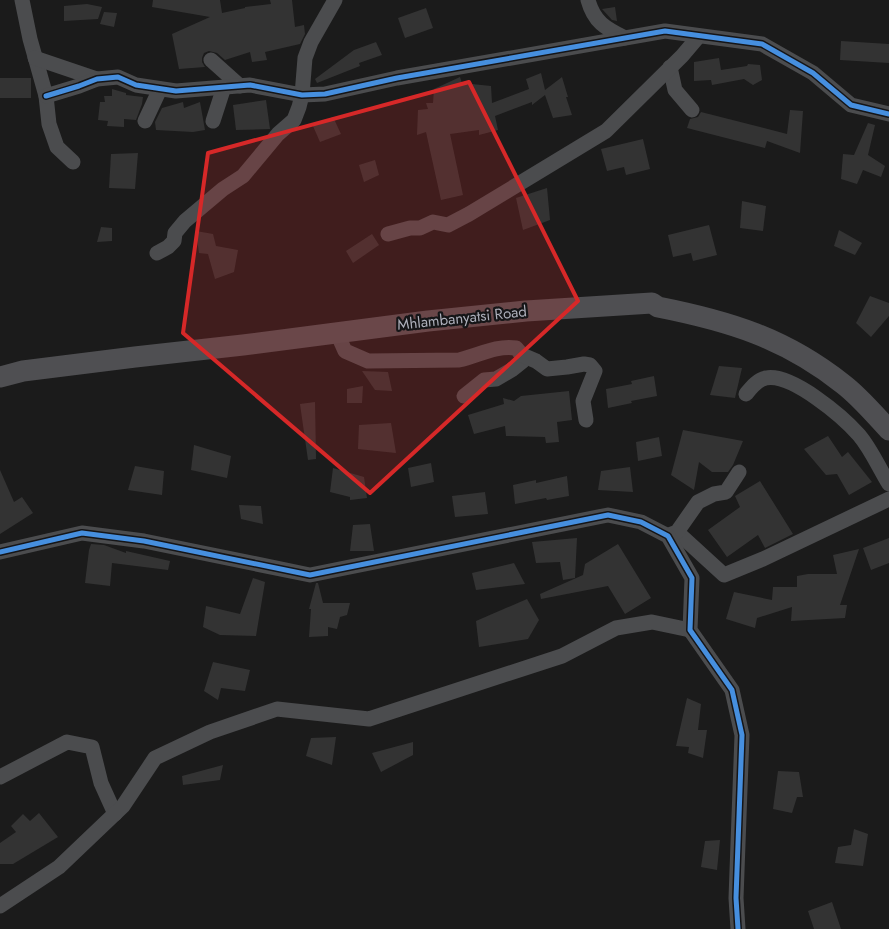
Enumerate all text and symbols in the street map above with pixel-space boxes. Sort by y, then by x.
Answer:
street label: Mhlambanyatsi Road [396,300,528,336]

